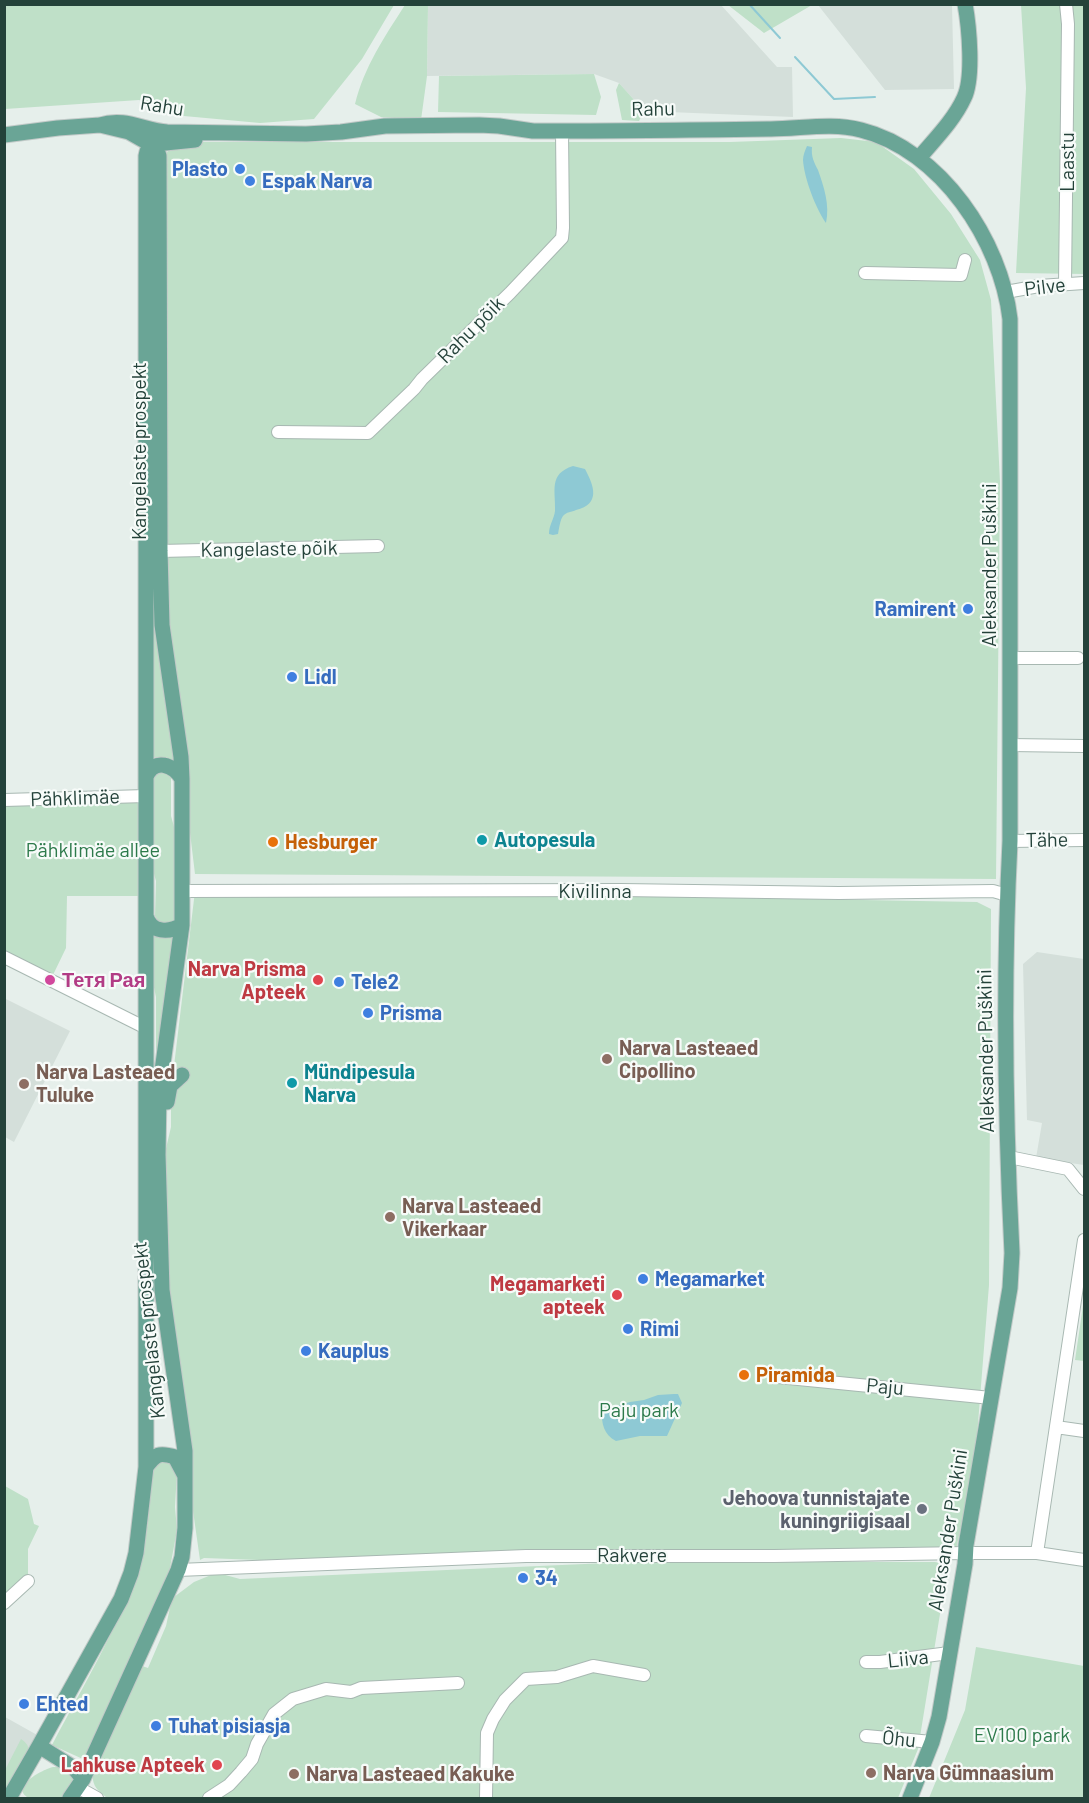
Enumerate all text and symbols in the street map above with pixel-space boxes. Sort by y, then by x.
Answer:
street label: Rahu [138,91,186,121]
street label: Rahu [631,97,675,121]
street label: Laastu [1055,132,1079,192]
place label: Plasto [172,157,228,181]
marker: Plasto [233,162,247,176]
place label: Espak Narva [262,169,372,193]
marker: Espak Narva [243,174,257,188]
street label: Pilve [1023,273,1067,301]
street label: Rahu põik [433,292,509,368]
street label: Kangelaste prospekt [127,362,151,540]
street label: Aleksander Puškini [977,483,1001,647]
street label: Kangelaste põik [200,536,338,562]
place label: Ramirent [875,597,956,621]
marker: Ramirent [961,602,975,616]
place label: Lidl [304,665,337,689]
marker: Lidl [285,670,299,684]
street label: Pähklimäe [30,784,120,812]
place label: Autopesula [494,828,595,852]
street label: Tähe [1026,828,1068,852]
place label: Hesburger [285,830,377,854]
marker: Autopesula [475,833,489,847]
marker: Hesburger [266,835,280,849]
park label: Pähklimäe allee [26,838,160,862]
street label: Kivilinna [558,879,632,903]
place label: Narva Prisma Apteek [188,957,306,1004]
place label: Тетя Рая [62,968,145,992]
street label: Aleksander Puškini [973,969,999,1133]
place label: Tele2 [351,970,399,994]
marker: Тетя Рая [43,973,57,987]
marker: Narva Prisma Apteek [311,973,325,987]
marker: Tele2 [332,975,346,989]
place label: Prisma [380,1001,442,1025]
marker: Prisma [361,1006,375,1020]
place label: Narva Lasteaed Cipollino [619,1036,758,1083]
marker: Narva Lasteaed Cipollino [600,1052,614,1066]
place label: Narva Lasteaed Tuluke [36,1060,175,1107]
place label: Mündipesula Narva [304,1060,415,1107]
marker: Mündipesula Narva [285,1076,299,1090]
marker: Narva Lasteaed Tuluke [17,1077,31,1091]
place label: Narva Lasteaed Vikerkaar [402,1194,541,1241]
marker: Narva Lasteaed Vikerkaar [383,1210,397,1224]
street label: Kangelaste prospekt [128,1240,170,1420]
place label: Megamarket [655,1267,765,1291]
place label: Megamarketi apteek [490,1272,605,1319]
marker: Megamarket [636,1272,650,1286]
marker: Megamarketi apteek [610,1288,624,1302]
place label: Rimi [640,1317,679,1341]
marker: Rimi [621,1322,635,1336]
place label: Kauplus [318,1339,389,1363]
marker: Kauplus [299,1344,313,1358]
place label: Piramida [756,1363,835,1387]
marker: Piramida [737,1368,751,1382]
street label: Paju [865,1373,905,1401]
park label: Paju park [599,1398,679,1422]
street label: Aleksander Puškini [923,1447,973,1613]
place label: Jehoova tunnistajate kuningriigisaal [723,1486,910,1533]
marker: Jehoova tunnistajate kuningriigisaal [915,1502,929,1516]
street label: Rakvere [597,1543,667,1567]
place label: 34 [535,1566,558,1590]
marker: 34 [516,1571,530,1585]
street label: Liiva [886,1645,930,1673]
place label: Ehted [36,1692,88,1716]
marker: Ehted [17,1697,31,1711]
place label: Tuhat pisiasja [168,1714,290,1738]
marker: Tuhat pisiasja [149,1719,163,1733]
park label: EV100 park [974,1723,1070,1747]
street label: Õhu [881,1725,917,1753]
place label: Lahkuse Apteek [61,1753,205,1777]
marker: Lahkuse Apteek [210,1758,224,1772]
place label: Narva Gümnaasium [883,1761,1054,1785]
place label: Narva Lasteaed Kakuke [306,1762,515,1786]
marker: Narva Gümnaasium [864,1766,878,1780]
marker: Narva Lasteaed Kakuke [287,1767,301,1781]

